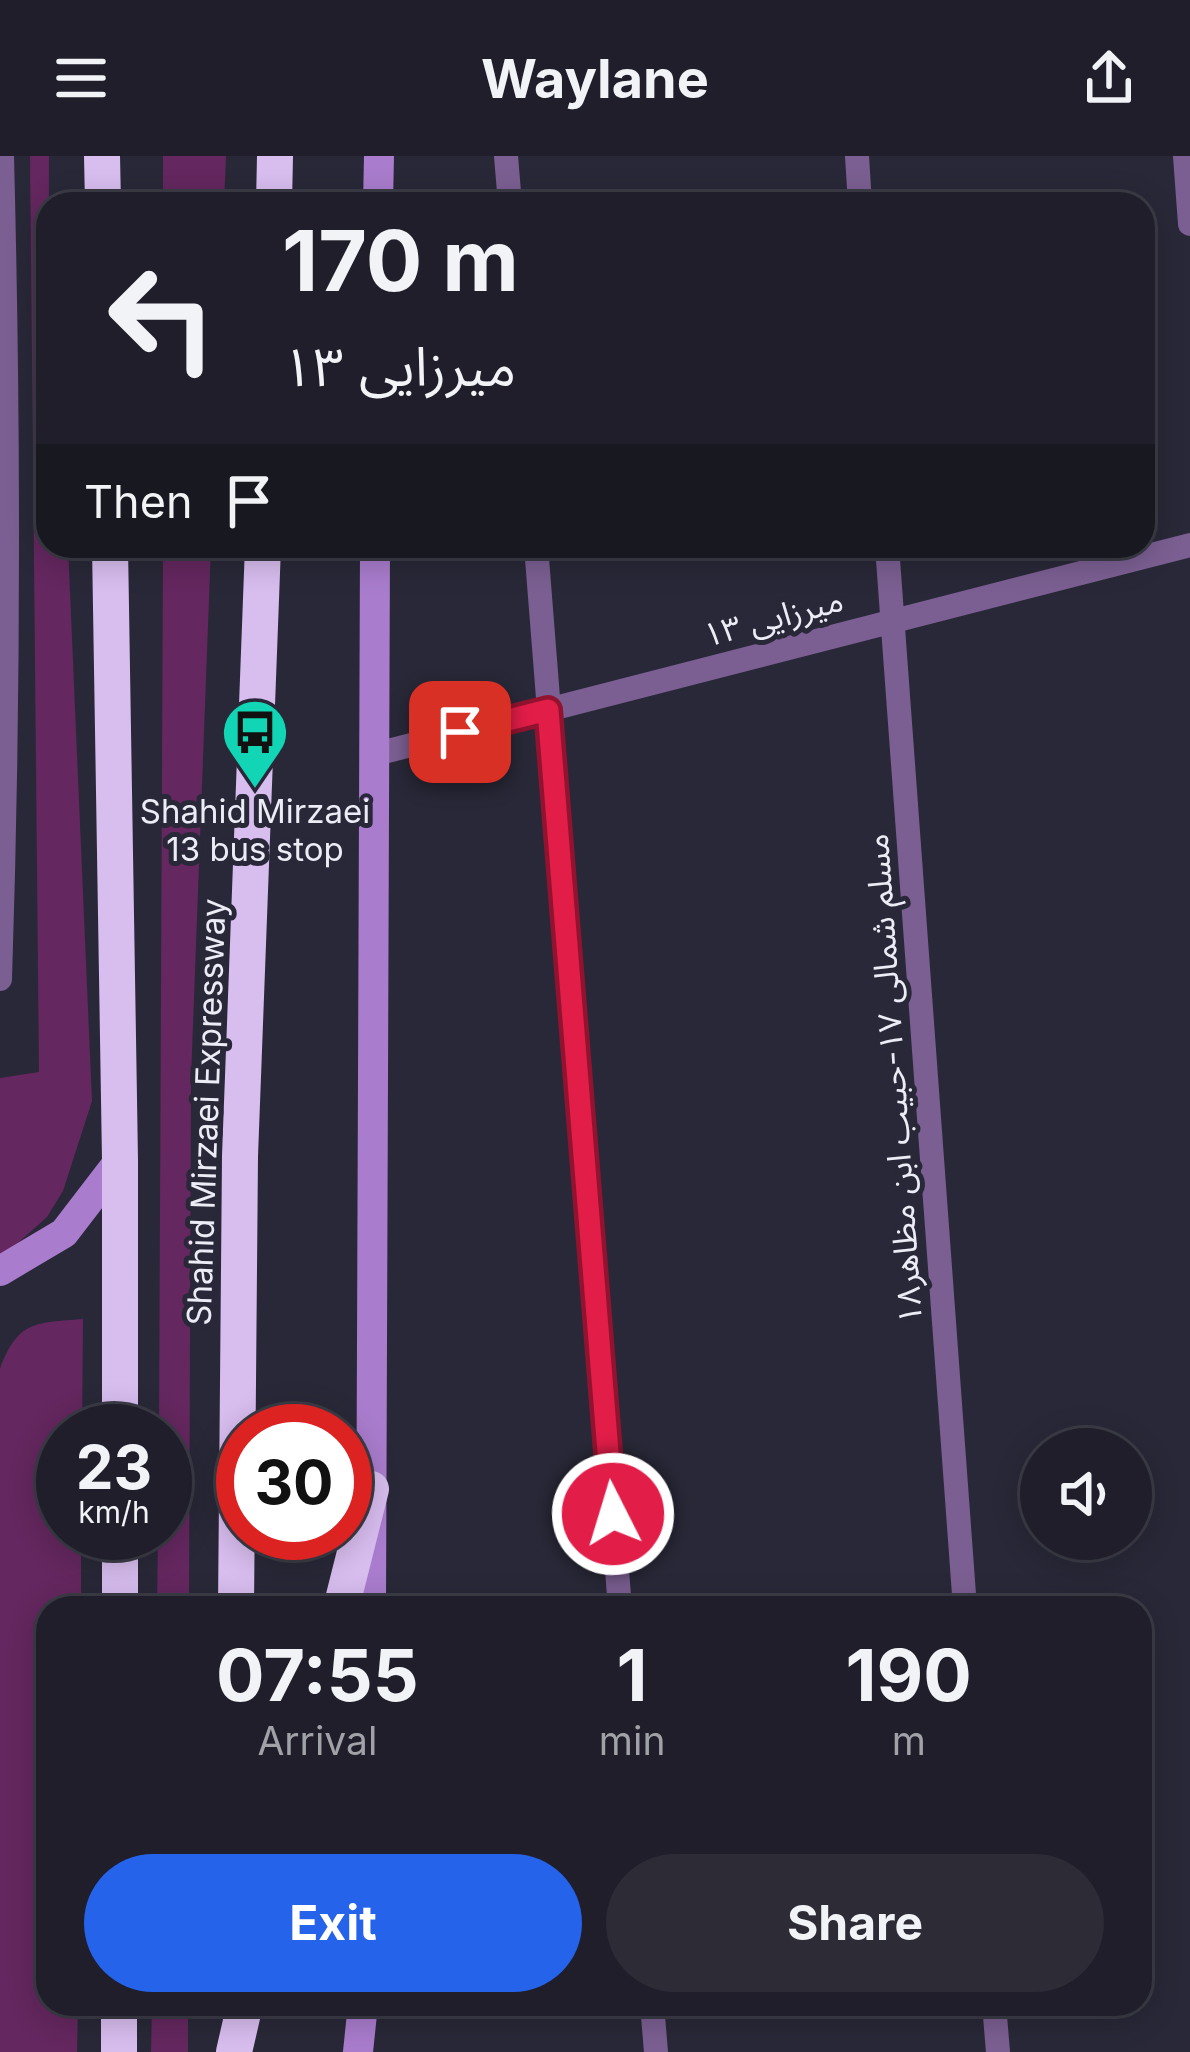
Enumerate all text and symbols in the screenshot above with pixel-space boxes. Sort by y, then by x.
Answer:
icon: menu [48,45,114,111]
icon: share [1076,45,1142,111]
text: Waylane [481,46,709,111]
text: 170 m [282,210,519,311]
icon: left [84,240,240,396]
text: میرزایی ۱۳ [282,334,516,399]
icon: arrive [216,468,282,534]
text: Then [84,474,192,529]
street label: میرزایی ۱۳ [699,579,847,655]
pin [409,681,511,783]
bus stop icon: Shahid Mirzaei 13 bus stop [220,697,290,791]
icon: arrive [427,699,493,765]
place label: Shahid Mirzaei 13 bus stop [140,791,370,869]
street label: مسلم شمالی ۱۷-حبیب ابن مظاهر۱۸ [856,832,936,1326]
street label: Shahid Mirzaei Expressway [179,898,233,1326]
speed limit sign: 30 [216,1404,372,1560]
map controls [1020,1428,1152,1560]
button: sound [1020,1428,1152,1560]
text: 23 [76,1431,152,1503]
position arrow [550,1451,676,1577]
text: km/h [78,1494,150,1530]
text: 07:55 [216,1631,419,1718]
text: 1 [617,1631,648,1718]
text: 190 [846,1631,972,1718]
text: Arrival [257,1717,377,1764]
text: min [599,1717,665,1764]
text: m [892,1717,926,1764]
button: Exit [84,1854,582,1992]
button: Share [606,1854,1104,1992]

